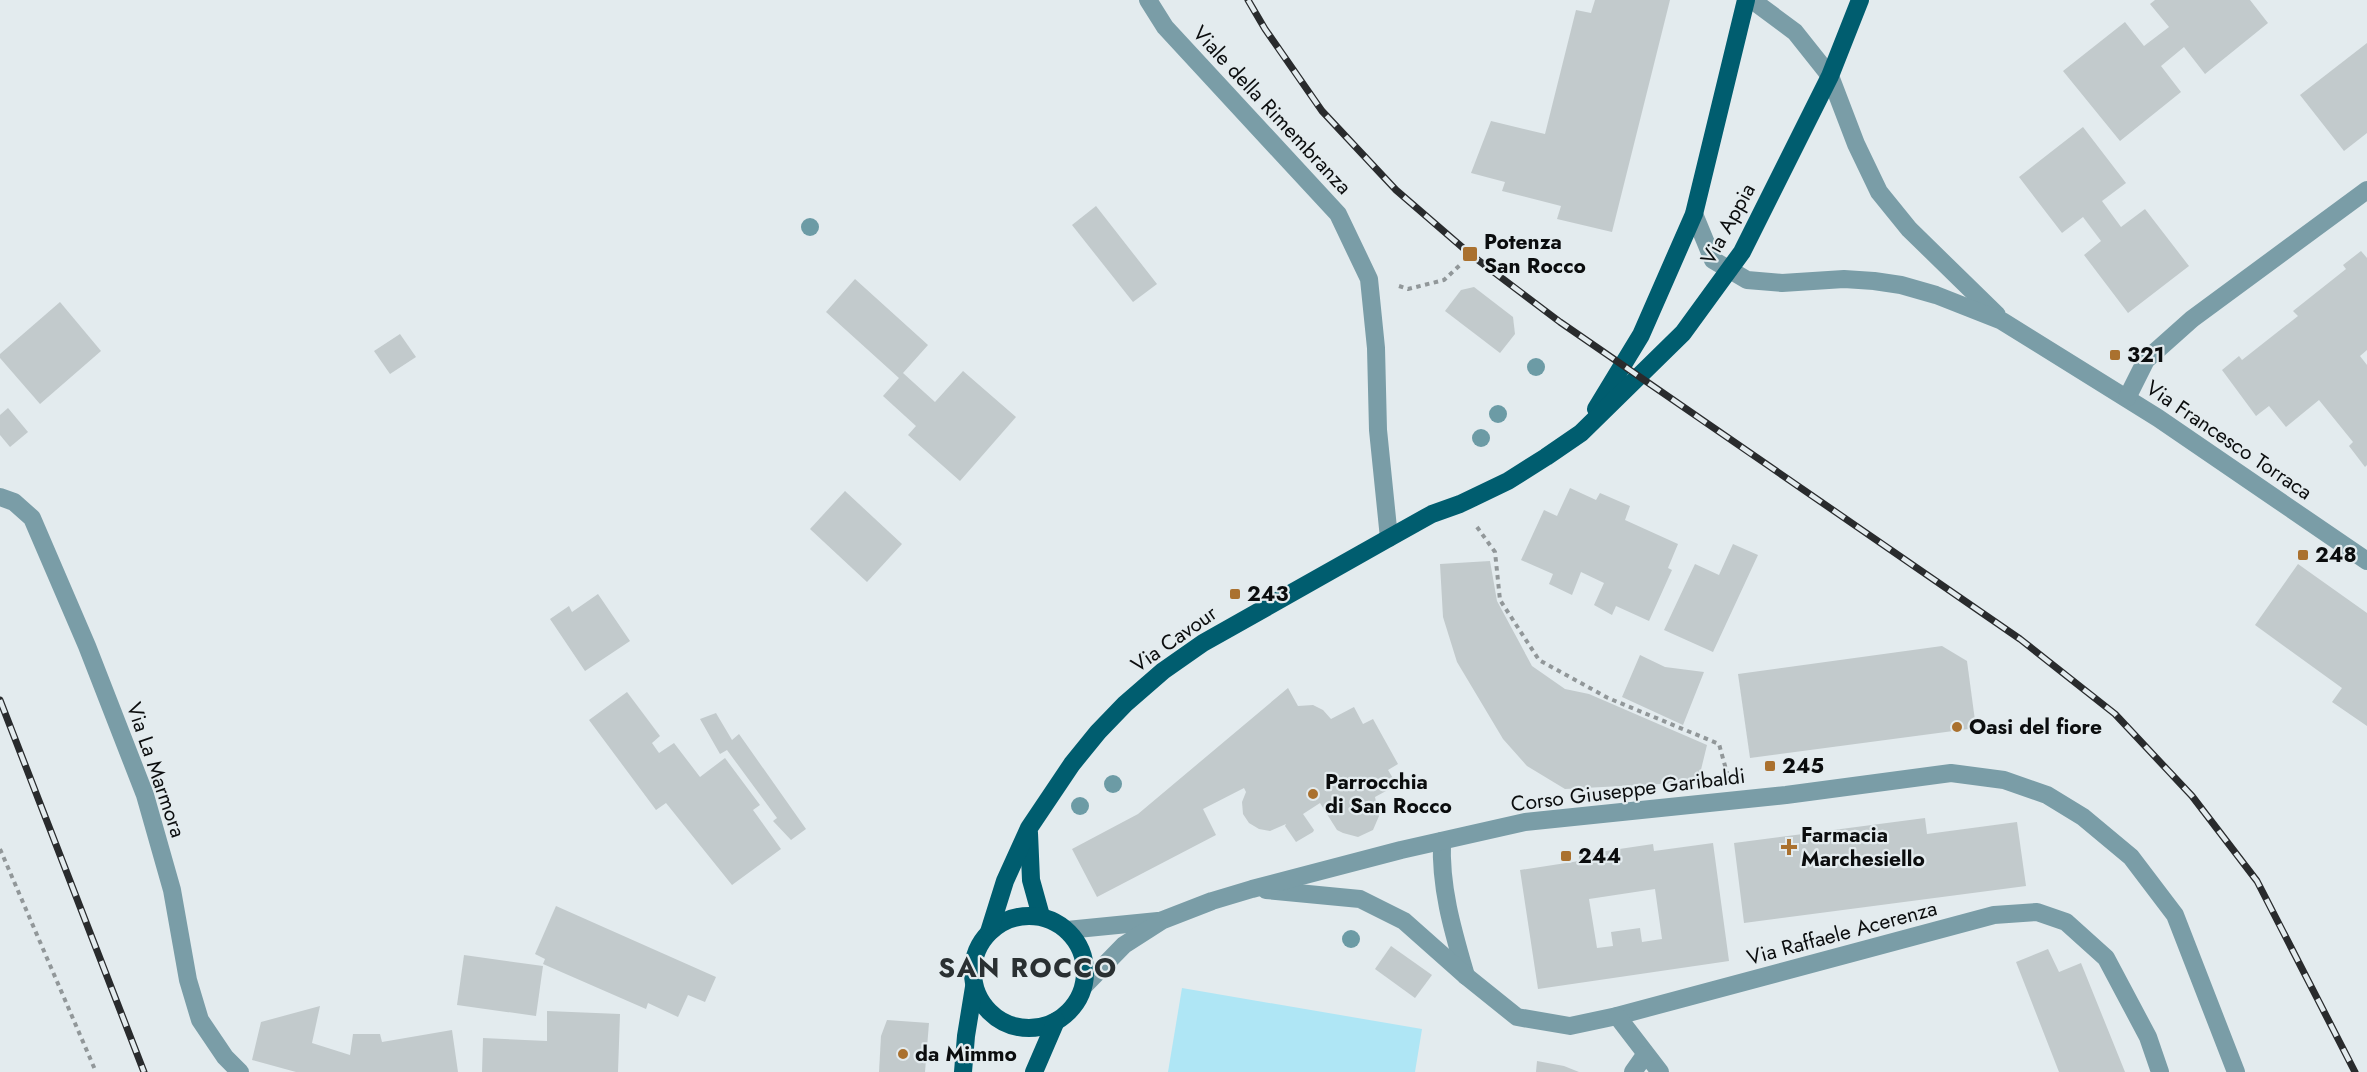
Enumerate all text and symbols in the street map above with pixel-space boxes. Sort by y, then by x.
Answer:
street label: Viale della Rimembranza [1186,19,1358,201]
street label: Via Appia [1693,178,1763,270]
place label: Potenza San Rocco [1484,227,1586,281]
marker: Potenza San Rocco [1461,245,1479,263]
place label: 321 [2127,340,2165,370]
marker: 321 [2108,348,2122,362]
street label: Via Francesco Torraca [2140,373,2318,507]
place label: 248 [2315,540,2357,570]
marker: 248 [2296,548,2310,562]
place label: 243 [1247,579,1288,609]
marker: 243 [1228,587,1242,601]
street label: Via Cavour [1125,598,1224,680]
street label: Via La Marmora [119,698,193,842]
place label: Oasi del fiore [1969,712,2102,742]
marker: Oasi del fiore [1950,720,1964,734]
place label: 245 [1782,751,1824,781]
marker: 245 [1763,759,1777,773]
street label: Corso Giuseppe Garibaldi [1509,761,1747,819]
place label: Parrocchia di San Rocco [1325,767,1452,821]
marker: Parrocchia di San Rocco [1306,787,1320,801]
place label: Farmacia Marchesiello [1801,820,1925,874]
marker: Farmacia Marchesiello [1782,840,1796,854]
place label: 244 [1578,841,1621,871]
marker: 244 [1559,849,1573,863]
street label: Via Raffaele Acerenza [1744,893,1940,973]
district label: SAN ROCCO [938,948,1118,987]
place label: da Mimmo [915,1039,1017,1069]
marker: da Mimmo [896,1047,910,1061]

